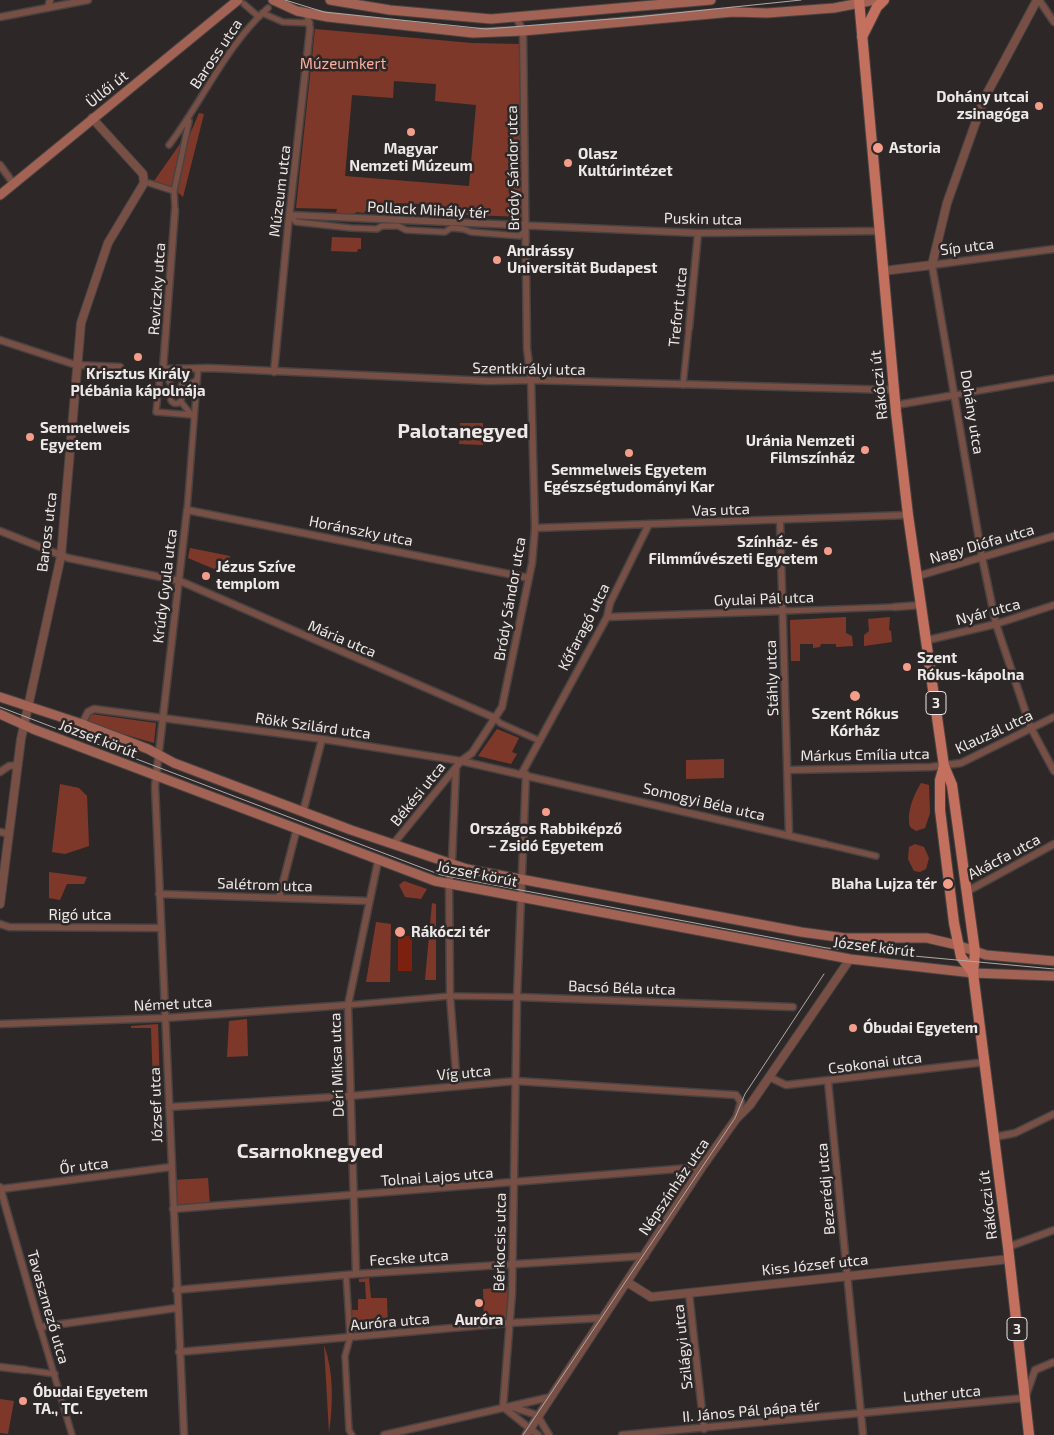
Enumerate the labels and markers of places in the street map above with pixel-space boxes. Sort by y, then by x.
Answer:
place label: Dohány utcai zsinagóga [936,88,1029,123]
marker: Dohány utcai zsinagóga [1033,100,1045,112]
marker: Magyar Nemzeti Múzeum [405,126,417,138]
place label: Astoria [889,139,941,157]
place label: Magyar Nemzeti Múzeum [349,140,473,175]
marker: Astoria [871,141,885,155]
place label: Olasz Kultúrintézet [578,145,673,180]
marker: Olasz Kultúrintézet [562,157,574,169]
place label: Andrássy Universität Budapest [507,242,657,277]
marker: Andrássy Universität Budapest [491,254,503,266]
marker: Krisztus Király Plébánia kápolnája [132,351,144,363]
place label: Krisztus Király Plébánia kápolnája [70,365,206,400]
place label: Semmelweis Egyetem [40,419,130,454]
marker: Semmelweis Egyetem [24,431,36,443]
place label: Uránia Nemzeti Filmszínház [746,432,855,467]
marker: Uránia Nemzeti Filmszínház [859,444,871,456]
marker: Semmelweis Egyetem Egészségtudományi Kar [623,447,635,459]
place label: Semmelweis Egyetem Egészségtudományi Kar [544,461,714,496]
place label: Színház- és Filmművészeti Egyetem [649,533,818,568]
marker: Színház- és Filmművészeti Egyetem [822,545,834,557]
place label: Jézus Szíve templom [216,558,296,593]
marker: Jézus Szíve templom [200,570,212,582]
place label: Szent Rókus-kápolna [917,649,1024,684]
marker: Szent Rókus-kápolna [901,661,913,673]
marker: Szent Rókus Kórház [848,689,862,703]
place label: Szent Rókus Kórház [811,705,899,740]
marker: Országos Rabbiképző – Zsidó Egyetem [540,806,552,818]
place label: Országos Rabbiképző – Zsidó Egyetem [470,820,622,855]
place label: Blaha Lujza tér [831,875,937,893]
marker: Blaha Lujza tér [941,877,955,891]
place label: Rákóczi tér [411,923,490,941]
marker: Rákóczi tér [393,925,407,939]
place label: Óbudai Egyetem [863,1019,978,1037]
marker: Óbudai Egyetem [847,1022,859,1034]
marker: Auróra [473,1297,485,1309]
place label: Auróra [455,1311,503,1329]
place label: Óbudai Egyetem TA., TC. [33,1383,148,1418]
marker: Óbudai Egyetem TA., TC. [17,1395,29,1407]

